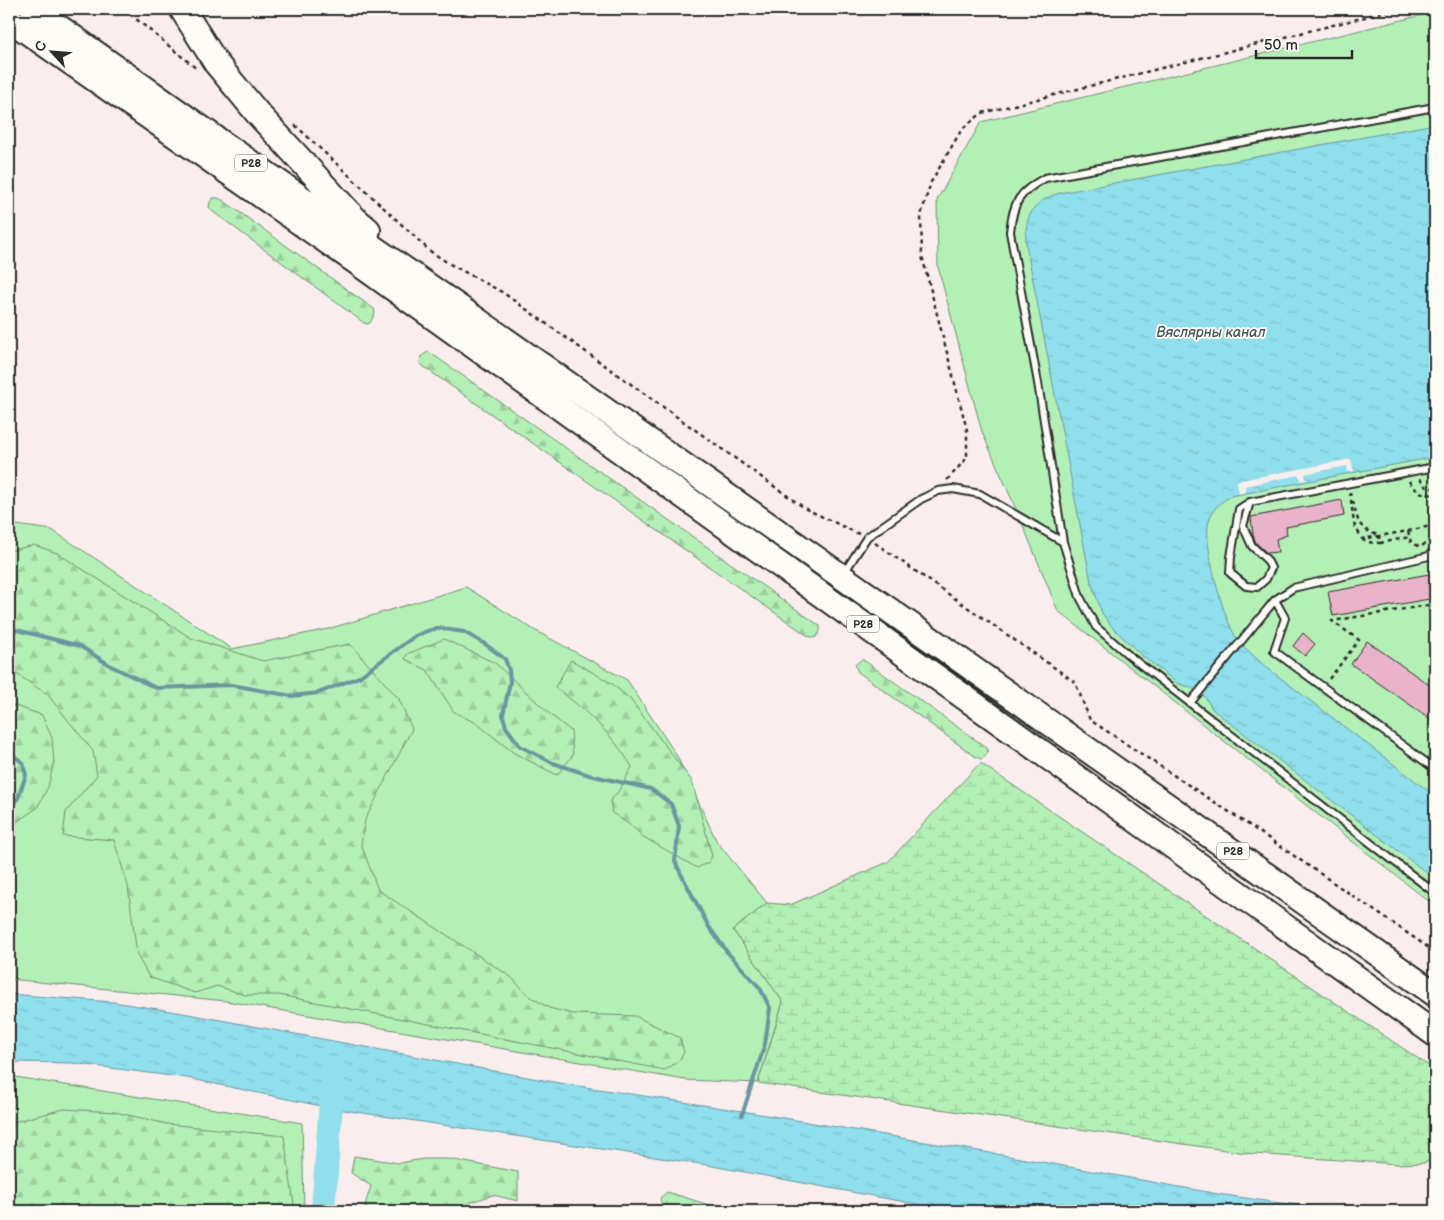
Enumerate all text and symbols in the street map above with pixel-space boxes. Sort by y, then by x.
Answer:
north arrow [28,28,78,78]
scale bar [1256,28,1353,60]
text: 50 m [1264,36,1298,55]
text: С [31,38,51,55]
road number: Р28 [235,154,267,172]
water label: Вяслярны канал [1157,324,1265,341]
road number: Р28 [847,616,879,632]
road number: Р28 [1217,842,1249,859]

